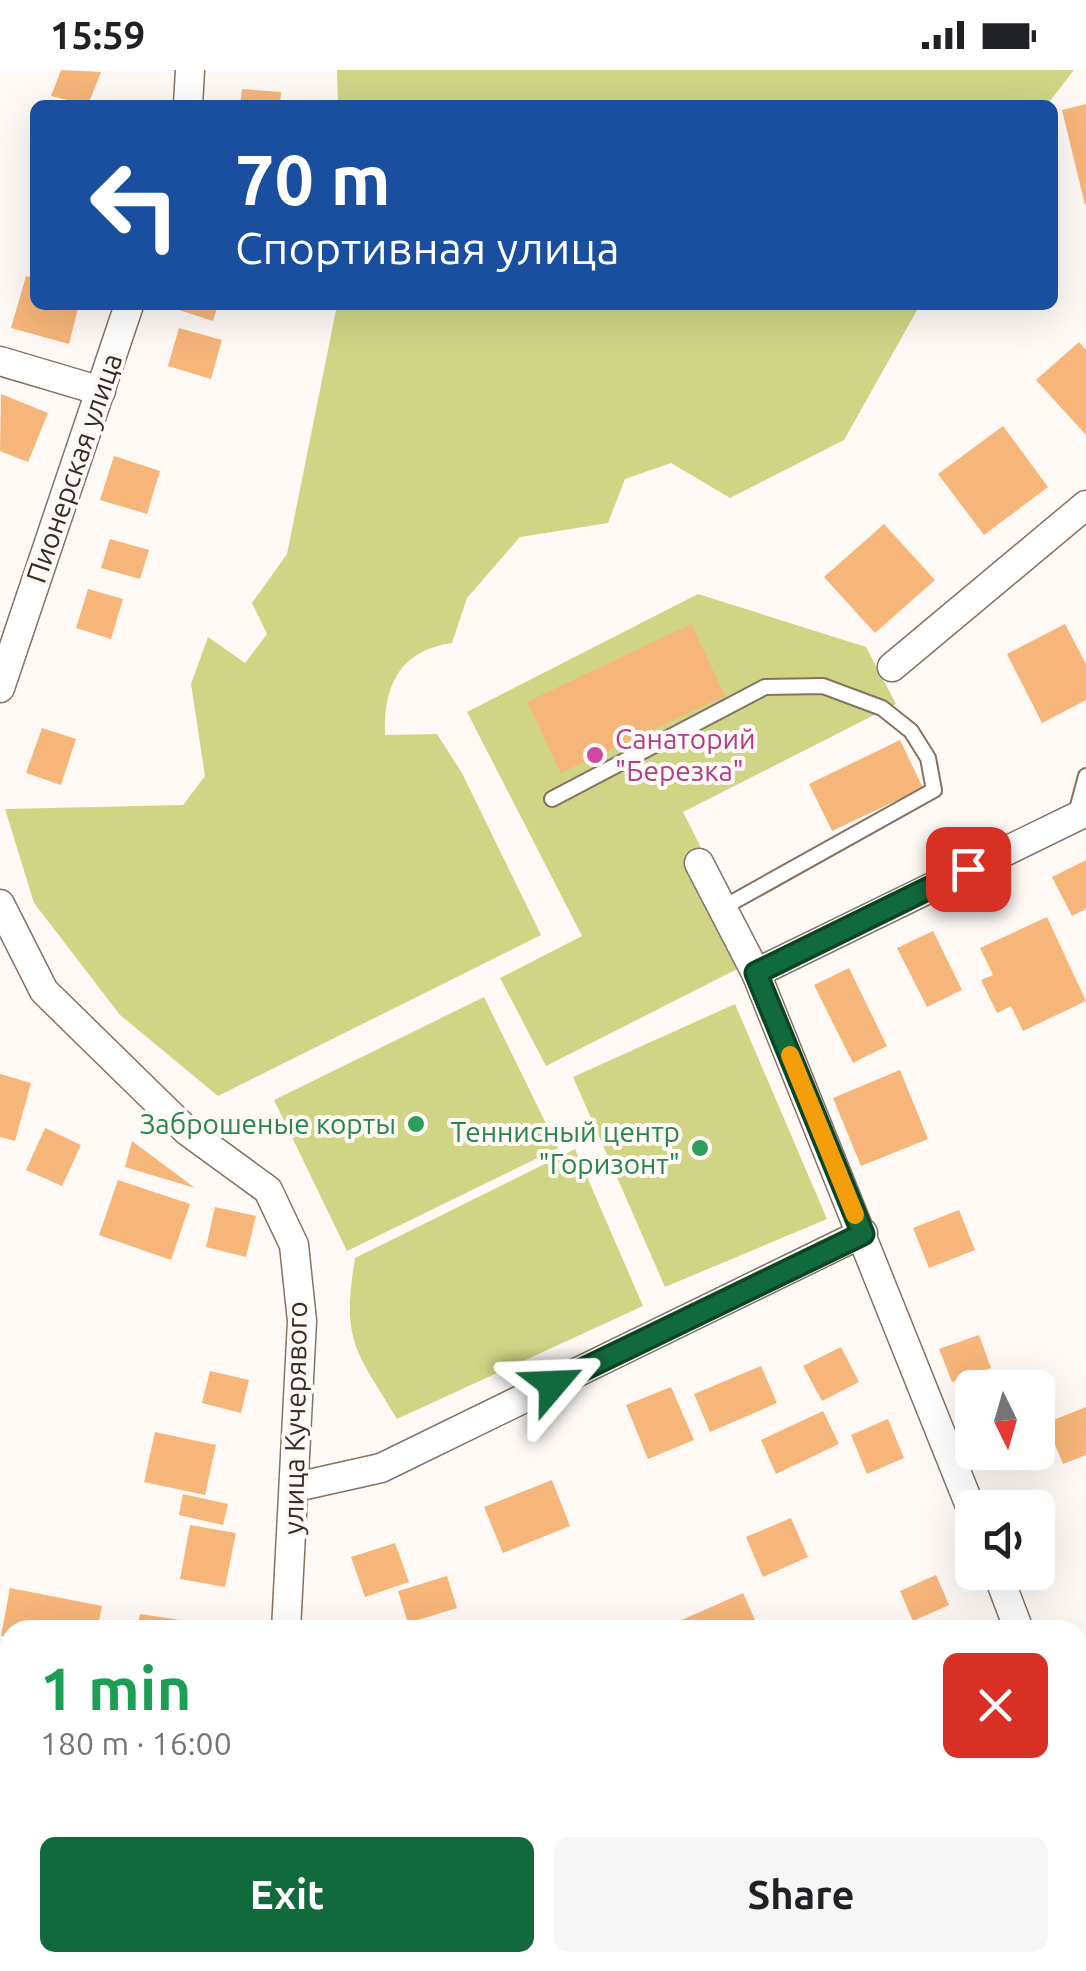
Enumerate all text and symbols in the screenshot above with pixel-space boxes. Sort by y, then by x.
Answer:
text: 15:59 [50,14,145,56]
icon: left [70,140,200,270]
text: 70 m [235,140,391,218]
text: Спортивная улица [235,222,620,273]
street label: Пионерская улица [20,349,127,587]
place label: Санаторий "Березка" [615,723,756,786]
marker: Санаторий "Березка" [584,744,606,766]
pin [926,827,1011,912]
icon: arrive [941,842,996,897]
place label: Заброшеные корты [140,1108,396,1139]
marker: Заброшеные корты [405,1113,427,1135]
place label: Теннисный центр "Горизонт" [451,1116,680,1179]
marker: Теннисный центр "Горизонт" [689,1137,711,1159]
street label: улица Кучерявого [277,1301,312,1535]
position arrow [501,1332,605,1436]
north arrow [955,1370,1055,1470]
map controls [955,1370,1055,1590]
button: sound [955,1490,1055,1590]
button: close [943,1653,1048,1758]
text: 1 min [40,1654,192,1721]
text: 180 m · 16:00 [40,1725,232,1761]
button: Exit [40,1837,534,1952]
button: Share [554,1837,1048,1952]

